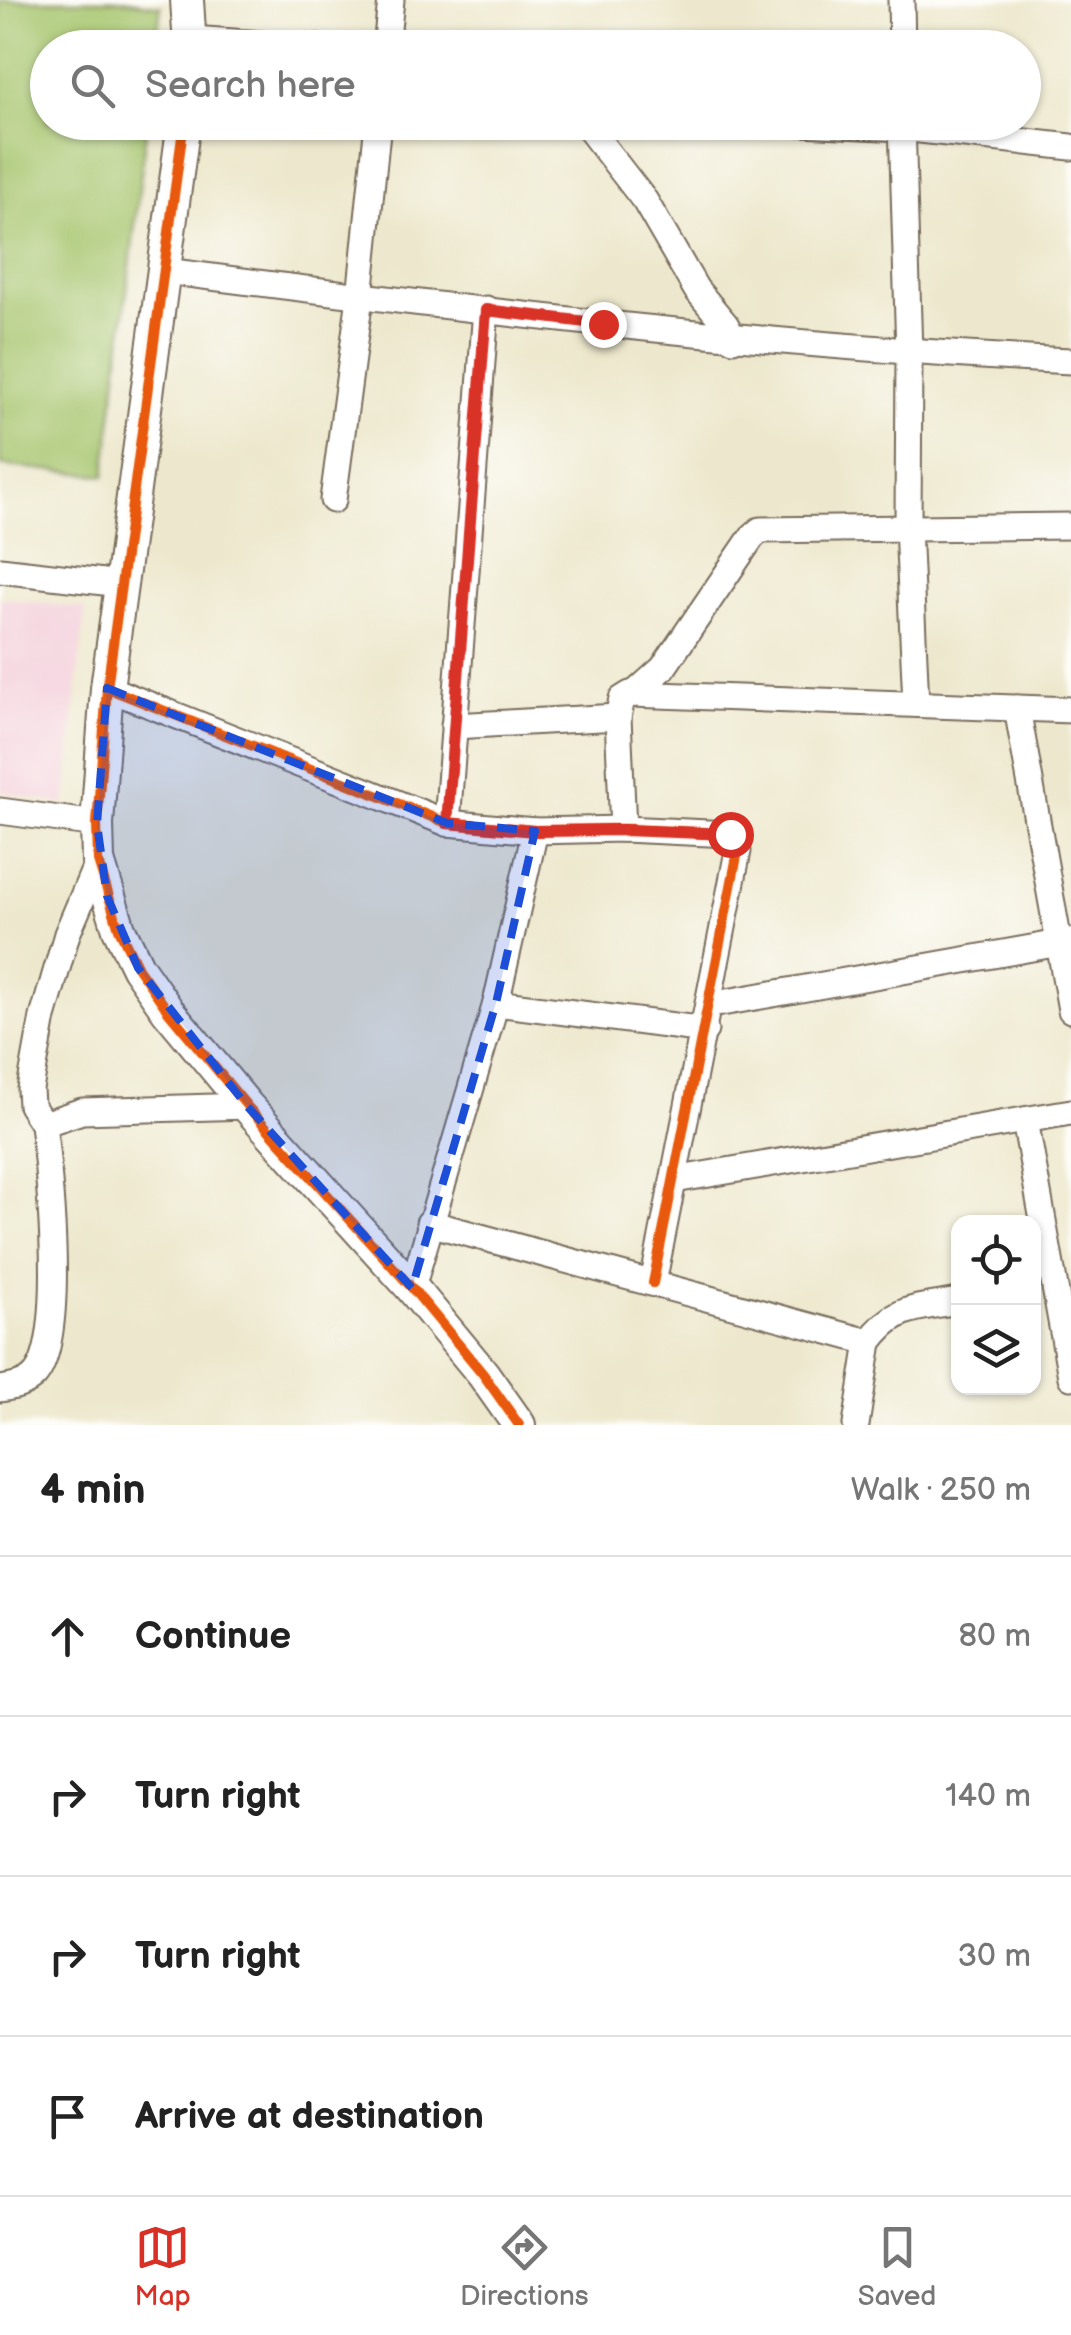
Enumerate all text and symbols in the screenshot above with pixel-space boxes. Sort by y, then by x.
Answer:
search box [30,30,1041,140]
icon: search [65,58,120,113]
text: Search here [145,63,356,108]
route end [581,302,627,348]
route start [708,812,754,858]
map controls [951,1215,1041,1395]
button: locate [951,1215,1041,1305]
button: layers [951,1305,1041,1395]
text: 4 min [40,1465,146,1516]
text: Walk · 250 m [851,1471,1031,1510]
icon: ahead [40,1609,95,1664]
text: Continue [135,1614,291,1659]
text: 80 m [958,1617,1031,1656]
icon: right [40,1769,95,1824]
text: Turn right [135,1774,300,1819]
text: 140 m [945,1777,1031,1816]
icon: right [40,1929,95,1984]
text: Turn right [135,1934,300,1979]
text: 30 m [957,1937,1031,1976]
icon: arrive [40,2089,95,2144]
text: Arrive at destination [135,2094,484,2139]
tab: Map [135,2220,191,2313]
tab: Directions [460,2220,589,2313]
tab: Saved [858,2220,936,2313]

